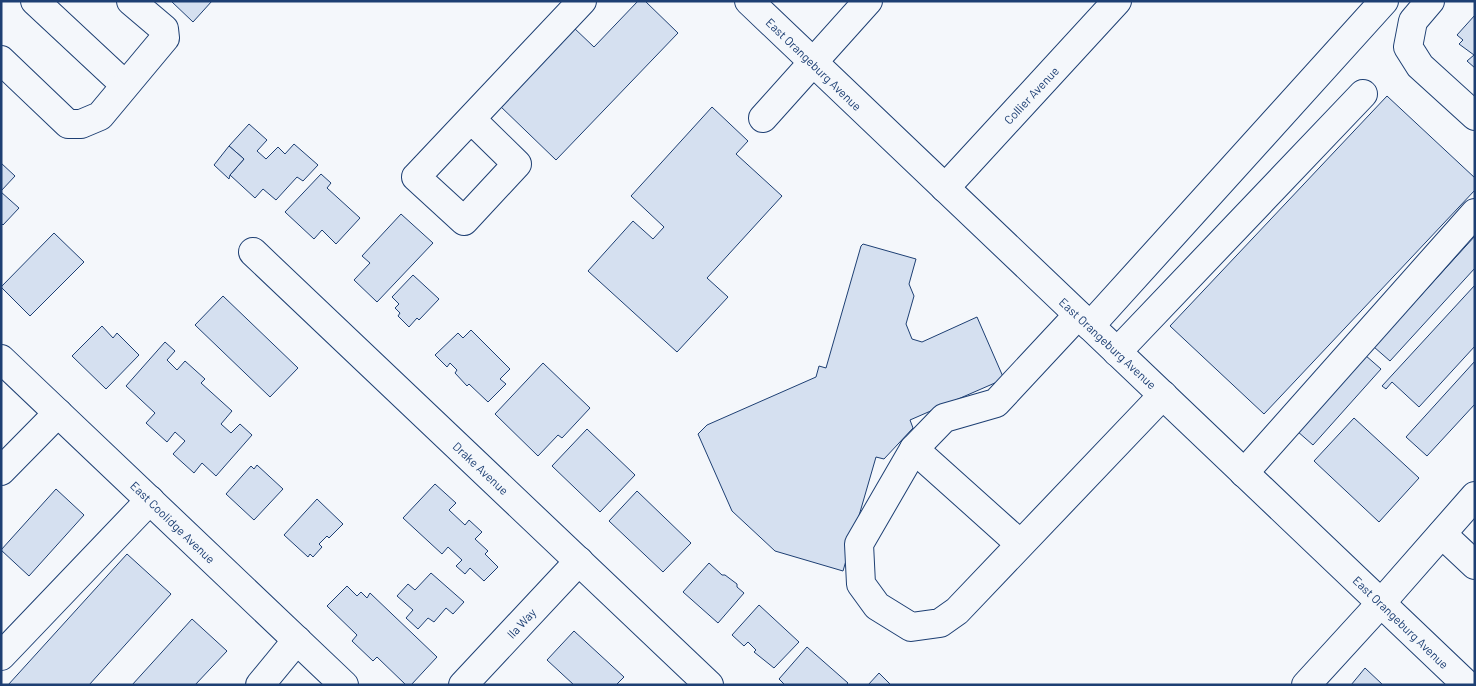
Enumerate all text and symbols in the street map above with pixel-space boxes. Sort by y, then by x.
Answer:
street label: East Orangeburg Avenue [763,15,865,113]
street label: Collier Avenue [1001,63,1061,127]
street label: East Orangeburg Avenue [1057,294,1159,392]
street label: Drake Avenue [450,439,512,497]
street label: East Coolidge Avenue [128,478,218,566]
street label: East Orangeburg Avenue [1350,573,1452,671]
street label: Ila Way [504,605,539,641]

